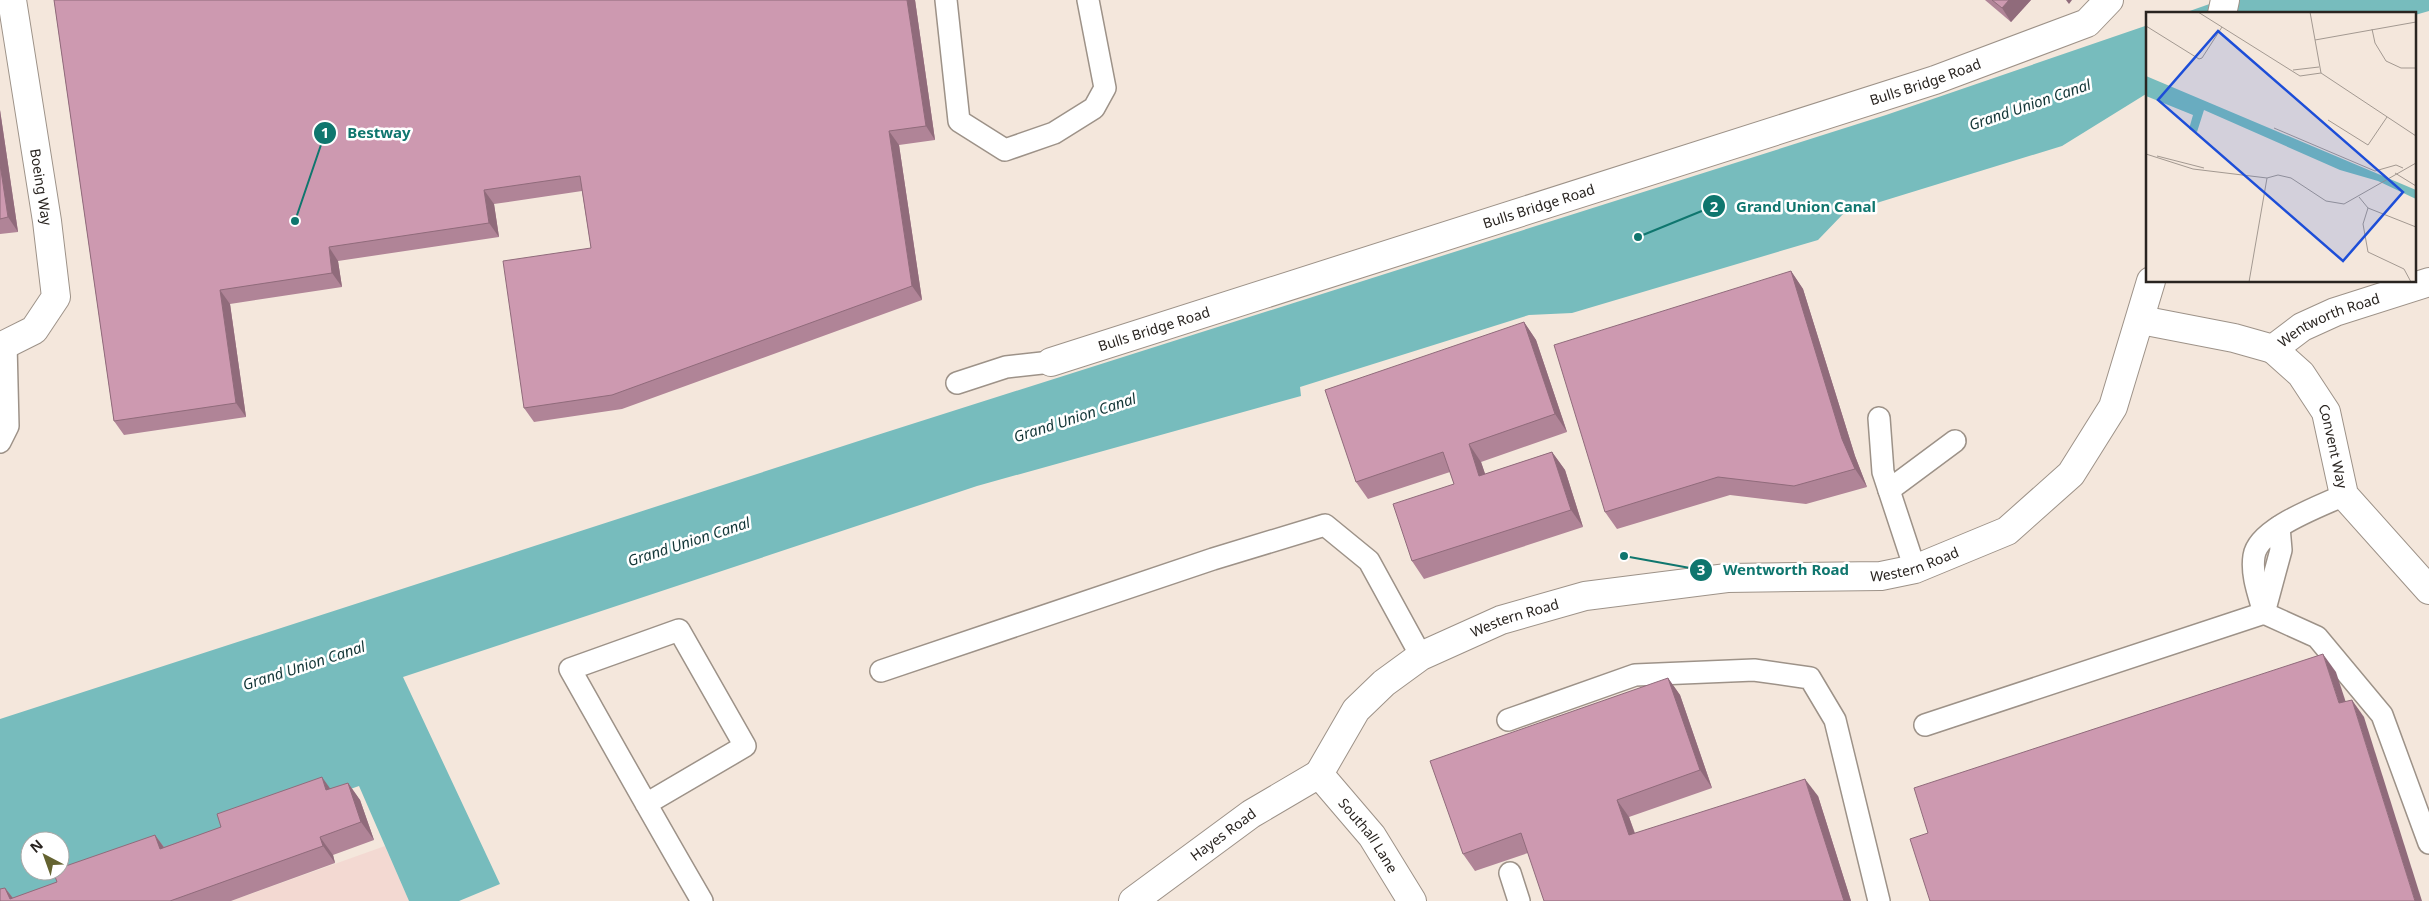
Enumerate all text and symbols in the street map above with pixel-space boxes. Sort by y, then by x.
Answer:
inset map [2146,12,2416,282]
street label: Bulls Bridge Road [1867,54,1983,109]
water label: Grand Union Canal [1966,73,2094,134]
callout: Bestway [312,118,421,148]
text: 1 [321,122,329,142]
text: Bestway [347,122,411,142]
street label: Boeing Way [26,147,57,228]
street label: Bulls Bridge Road [1480,179,1597,233]
callout: Grand Union Canal [1701,191,1886,221]
text: 2 [1710,196,1719,216]
text: Grand Union Canal [1736,196,1876,216]
street label: Wentworth Road [2274,288,2382,351]
street label: Bulls Bridge Road [1095,302,1212,355]
water label: Grand Union Canal [1011,387,1140,446]
street label: Convent Way [2314,400,2352,491]
water label: Grand Union Canal [625,511,754,570]
street label: Western Road [1870,542,1961,585]
callout: Wentworth Road [1688,555,1859,585]
text: 3 [1697,559,1705,579]
text: Wentworth Road [1723,559,1849,579]
street label: Western Road [1467,594,1561,642]
water label: Grand Union Canal [240,635,369,694]
street label: Southall Lane [1335,794,1403,877]
street label: Hayes Road [1186,804,1260,865]
north arrow [20,831,70,881]
text: N [26,835,47,857]

